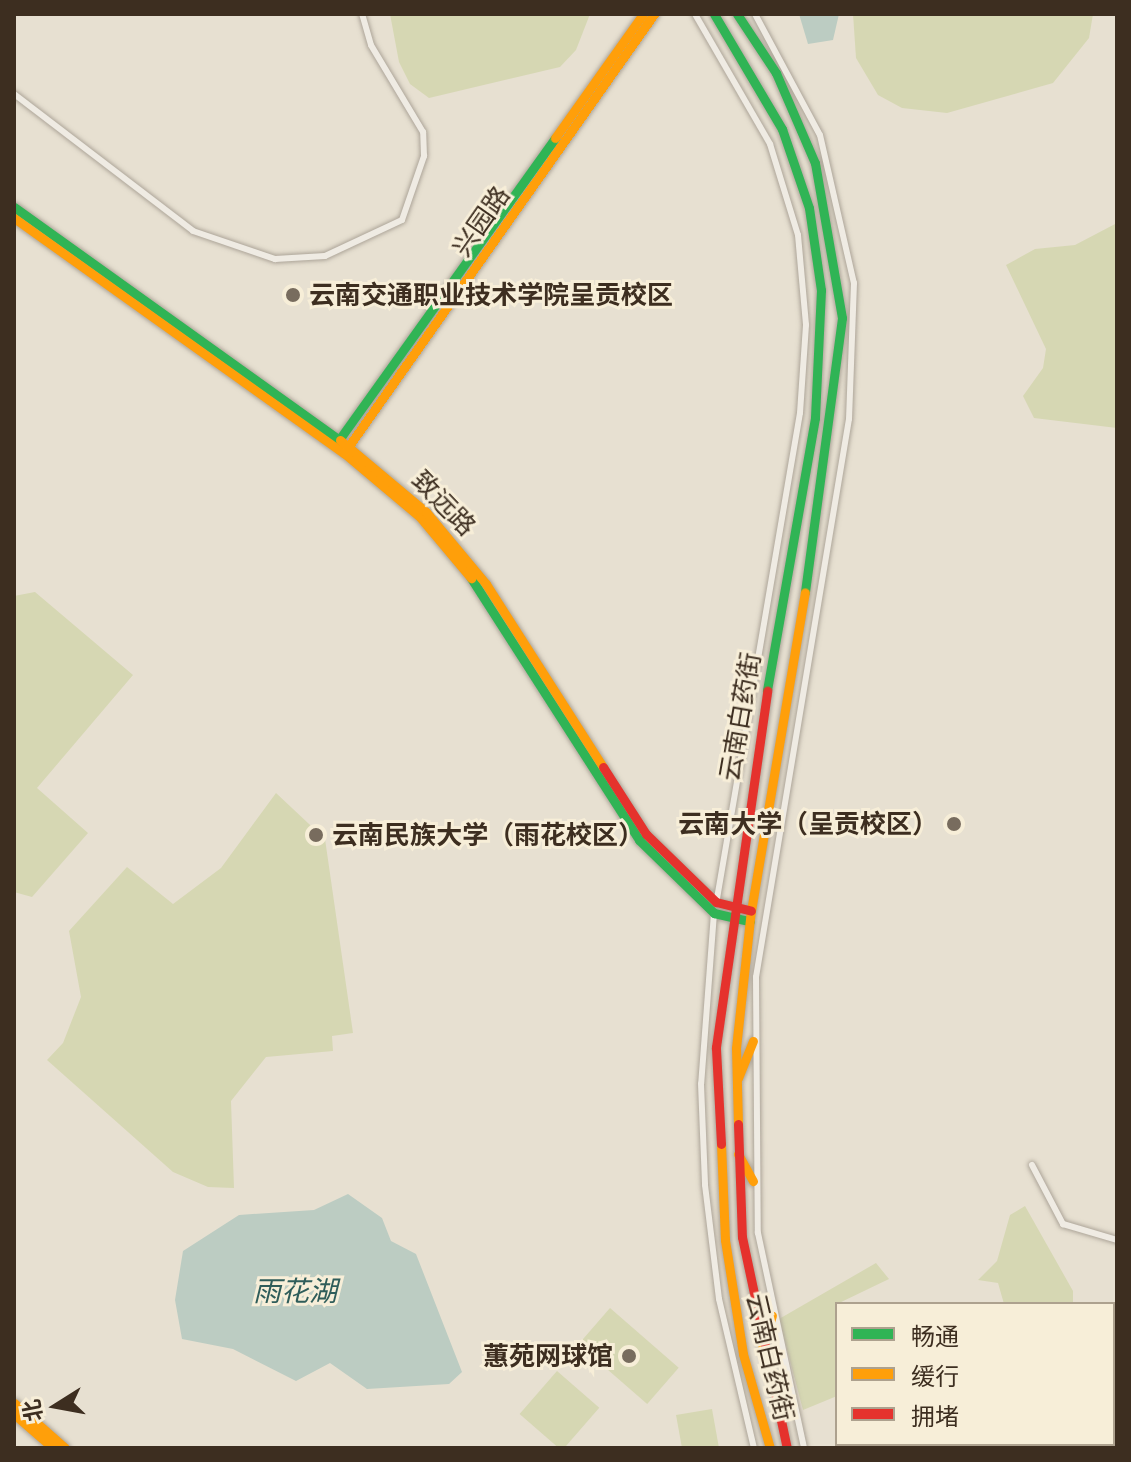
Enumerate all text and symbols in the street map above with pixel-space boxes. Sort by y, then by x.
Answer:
street label: 兴园路 [446,180,516,262]
place label: 云南交通职业技术学院呈贡校区 [309,279,673,311]
marker: 云南交通职业技术学院呈贡校区 [284,286,302,304]
street label: 致远路 [406,464,482,542]
street label: 云南白药街 [713,650,767,784]
place label: 云南大学（呈贡校区） [678,808,938,840]
marker: 云南大学（呈贡校区） [945,815,963,833]
place label: 云南民族大学（雨花校区） [332,819,644,851]
marker: 云南民族大学（雨花校区） [307,826,325,844]
water label: 雨花湖 [253,1274,337,1308]
street label: 云南白药街 [740,1290,800,1424]
legend [835,1302,1115,1446]
text: 畅通 [911,1320,959,1352]
place label: 蕙苑网球馆 [483,1340,613,1372]
marker: 蕙苑网球馆 [620,1347,638,1365]
text: 缓行 [911,1360,959,1392]
north arrow [16,1366,96,1446]
text: 北 [16,1397,48,1424]
text: 拥堵 [911,1400,959,1432]

